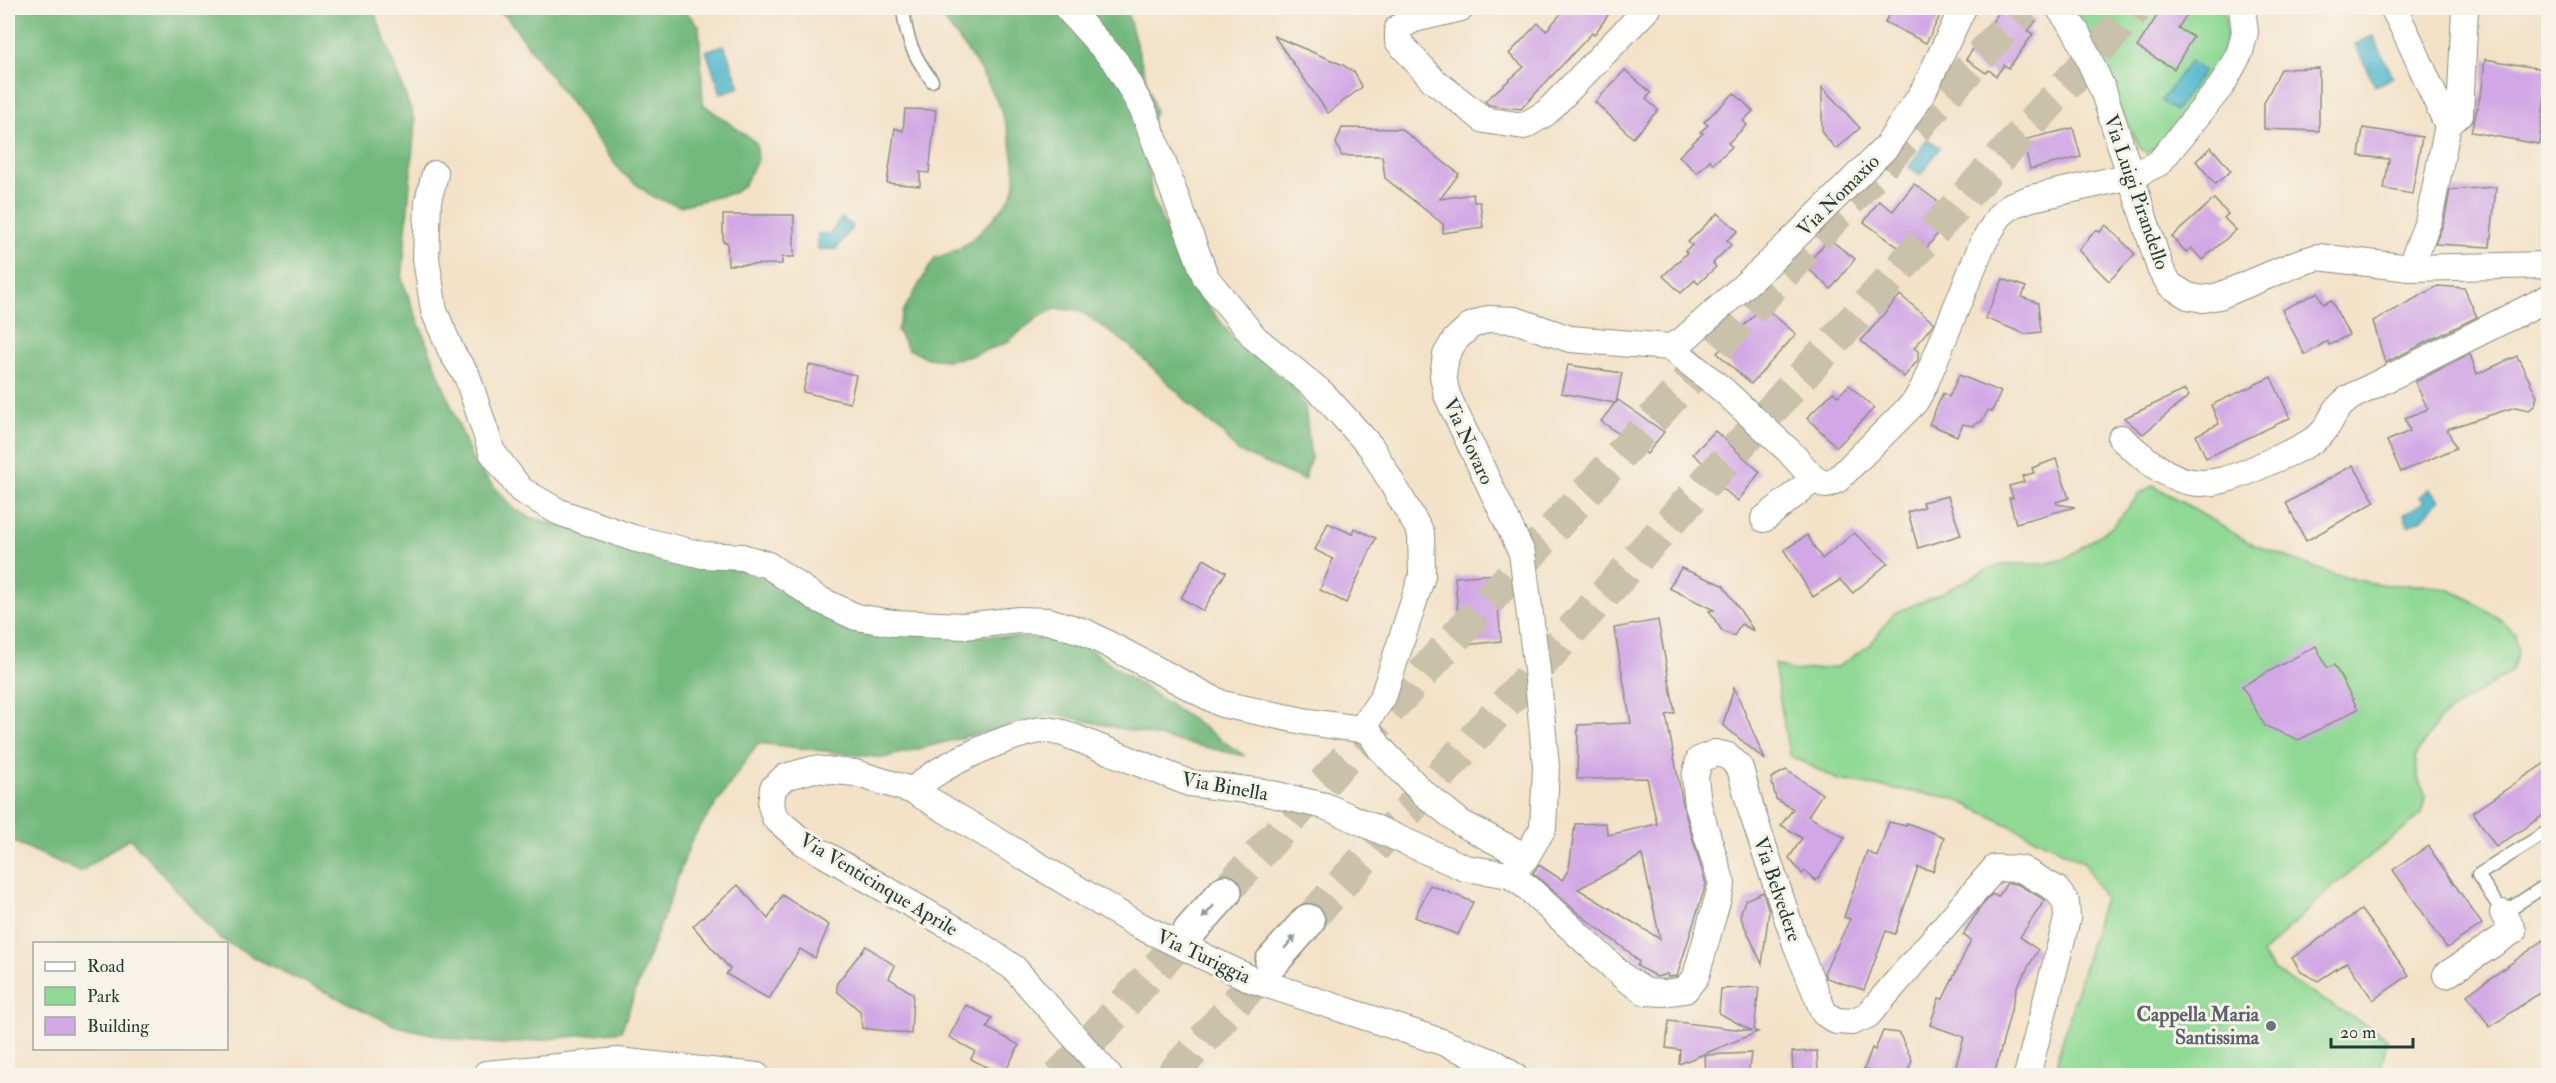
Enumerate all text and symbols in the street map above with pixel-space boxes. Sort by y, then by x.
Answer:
street label: Via Luigi Pirandello [2098,111,2175,273]
street label: Via Nomaxio [1792,149,1885,242]
street label: Via Novaro [1438,394,1499,488]
street label: Via Binella [1180,767,1271,807]
street label: Via Venticinque Aprile [794,827,963,942]
street label: Via Belvedere [1748,834,1807,945]
one-way arrow [1202,904,1215,919]
street label: Via Turiggia [1153,924,1256,989]
one-way arrow [1283,935,1296,950]
legend [33,942,228,1050]
text: Road [87,955,125,978]
text: Park [87,985,120,1008]
place label: Cappella Maria Santissima [2137,1002,2260,1050]
scale bar [2331,1011,2414,1049]
text: Building [87,1015,150,1038]
marker: Cappella Maria Santissima [2264,1019,2278,1033]
text: 20 m [2340,1021,2376,1044]

